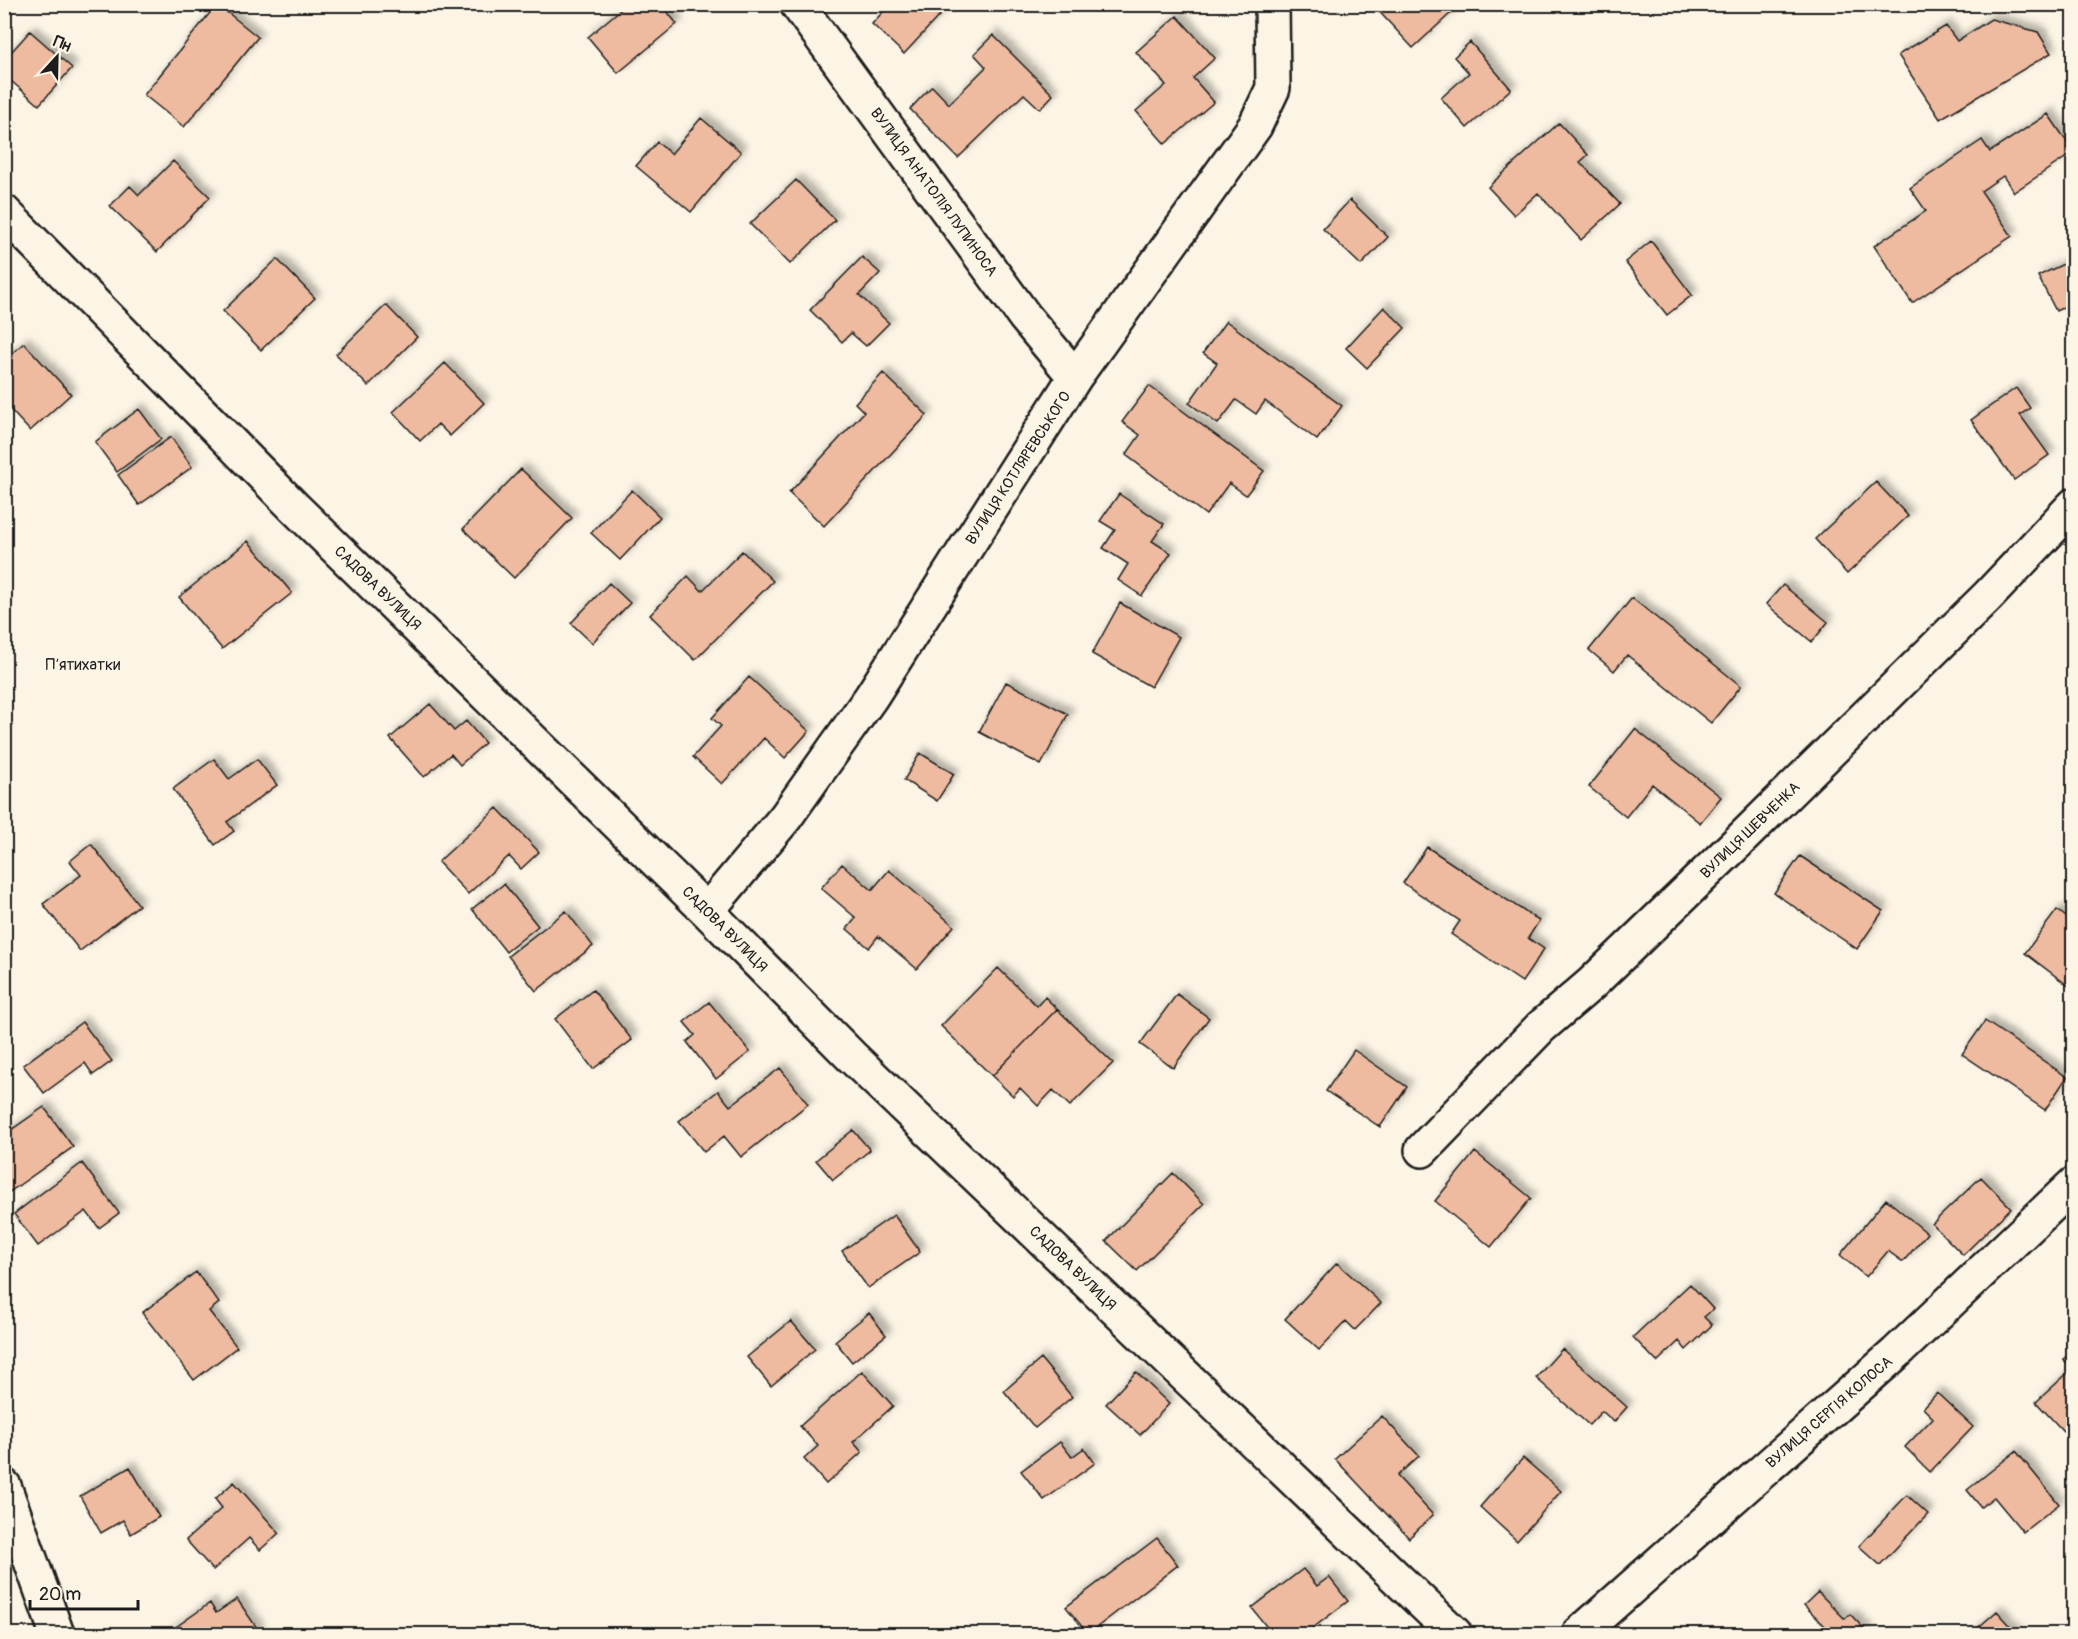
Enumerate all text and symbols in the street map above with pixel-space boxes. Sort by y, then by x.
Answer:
north arrow [27,27,87,87]
text: Пн [50,31,74,57]
street label: ВУЛИЦЯ АНАТОЛІЯ ЛУПИНОСА [866,104,1001,281]
street label: ВУЛИЦЯ КОТЛЯРЕВСЬКОГО [962,388,1075,549]
street label: САДОВА ВУЛИЦЯ [330,542,425,635]
district label: Пʼятихатки [46,655,120,675]
street label: ВУЛИЦЯ ШЕВЧЕНКА [1697,778,1804,883]
street label: САДОВА ВУЛИЦЯ [678,882,772,976]
street label: САДОВА ВУЛИЦЯ [1025,1222,1120,1315]
street label: ВУЛИЦЯ СЕРГІЯ КОЛОСА [1762,1352,1897,1473]
scale bar [30,1573,138,1611]
text: 20 m [39,1583,81,1606]

